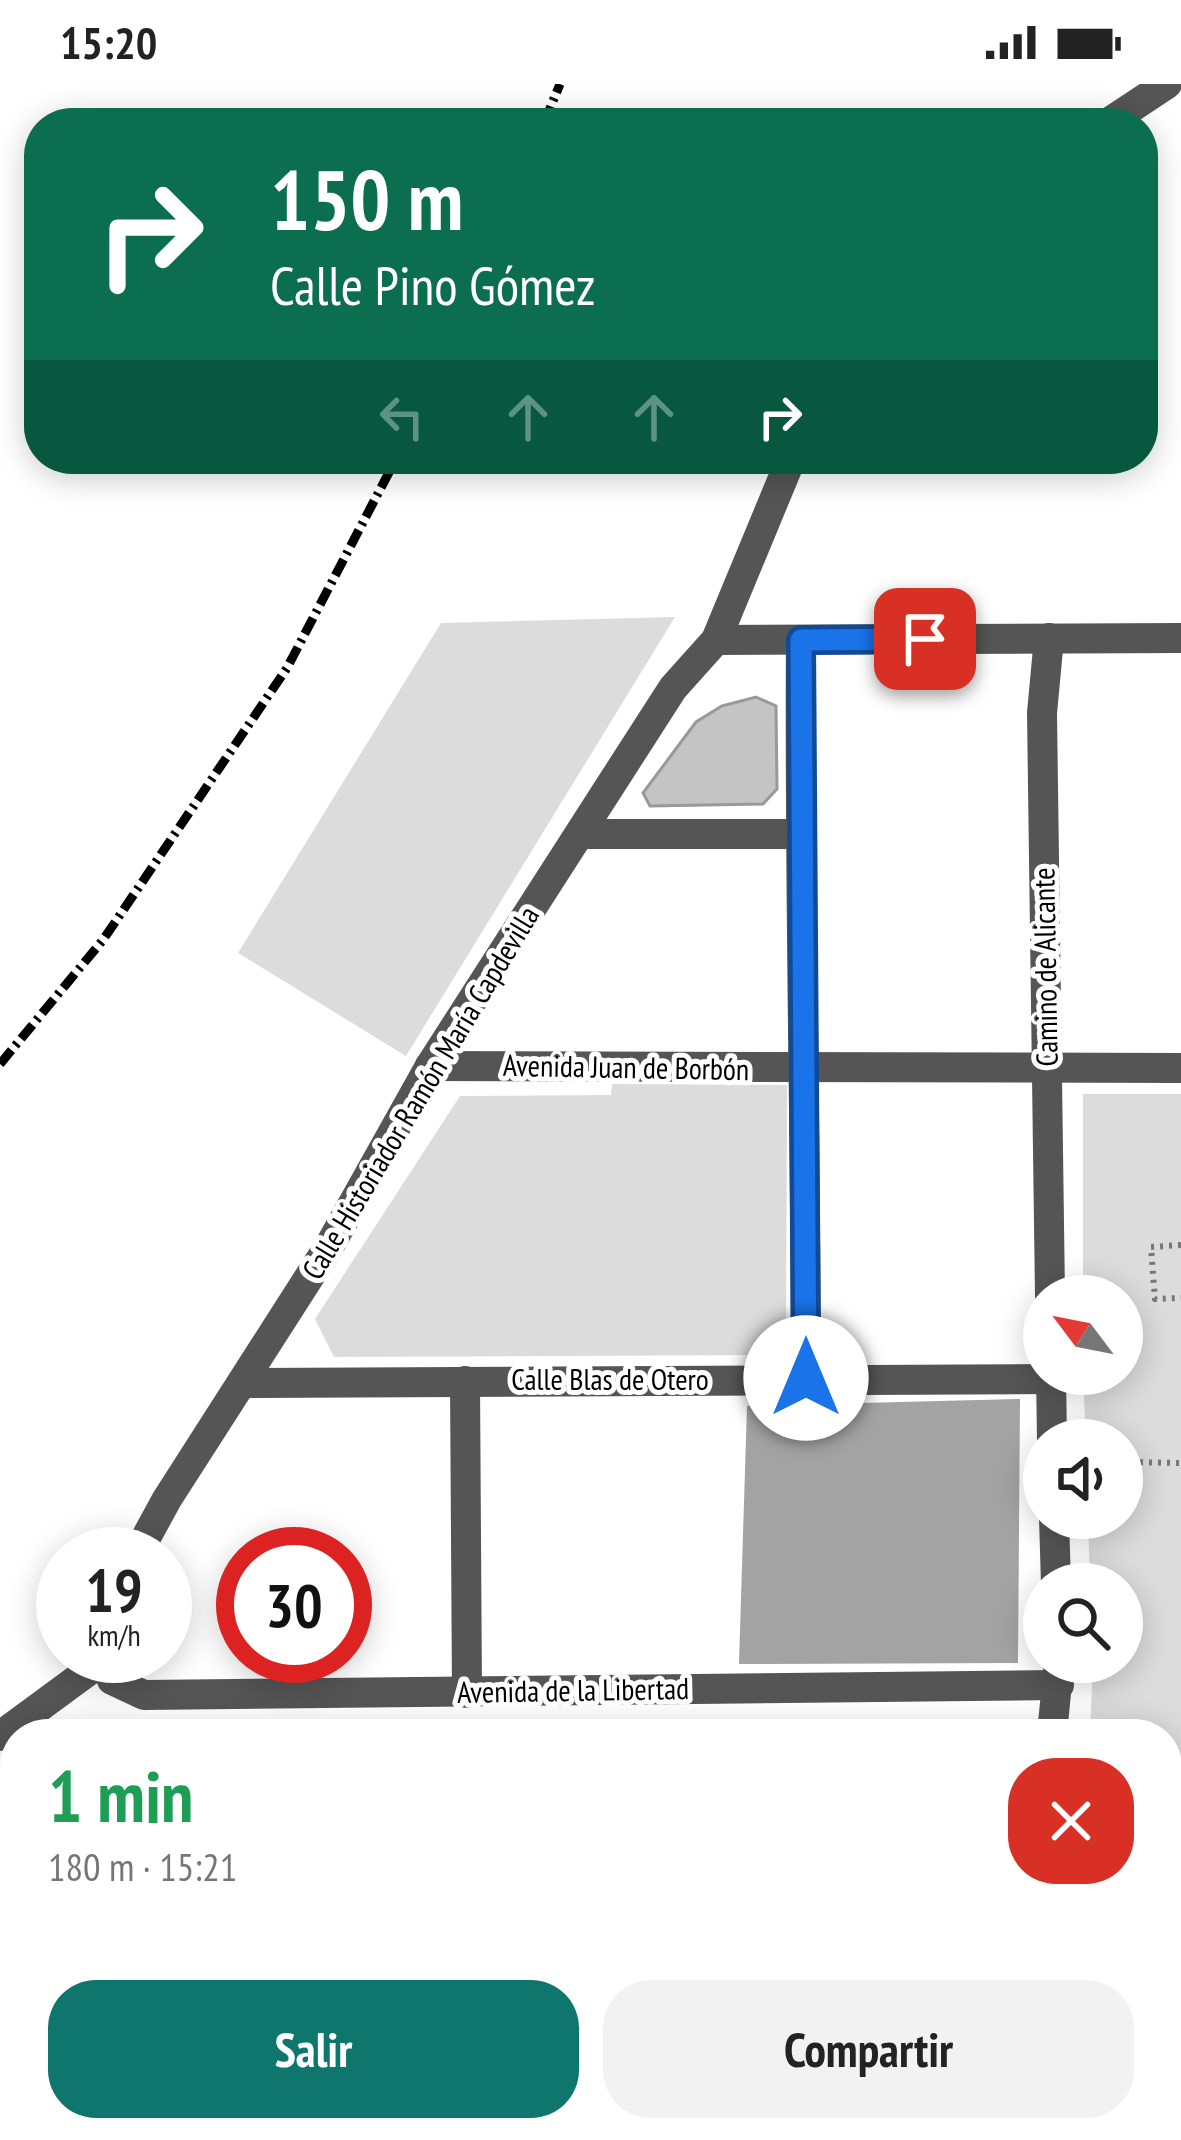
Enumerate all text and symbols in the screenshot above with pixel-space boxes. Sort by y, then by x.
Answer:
text: 15:20 [60,13,157,71]
text: 150 m [270,144,463,253]
icon: right [72,156,228,312]
text: Calle Pino Gómez [270,250,595,320]
icon: left [369,384,435,450]
icon: ahead [495,384,561,450]
icon: ahead [621,384,687,450]
icon: right [747,384,813,450]
pin [874,588,976,690]
icon: arrive [892,606,958,672]
street label: Camino de Alicante [1023,867,1066,1067]
street label: Calle Historiador Ramón María Capdevilla [293,898,547,1286]
street label: Avenida Juan de Borbón [503,1045,750,1088]
north arrow [1023,1275,1143,1395]
map controls [1023,1275,1143,1683]
position arrow [743,1315,869,1441]
street label: Calle Blas de Otero [511,1359,709,1398]
button: sound [1023,1419,1143,1539]
speed limit sign: 30 [216,1527,372,1683]
text: 19 [85,1551,143,1629]
button: search [1023,1563,1143,1683]
text: km/h [87,1615,141,1654]
street label: Avenida de la Libertad [457,1668,689,1711]
text: 1 min [48,1749,193,1842]
button: close [1008,1758,1134,1884]
text: 180 m · 15:21 [48,1841,237,1892]
button: Salir [48,1980,579,2118]
button: Compartir [603,1980,1134,2118]

